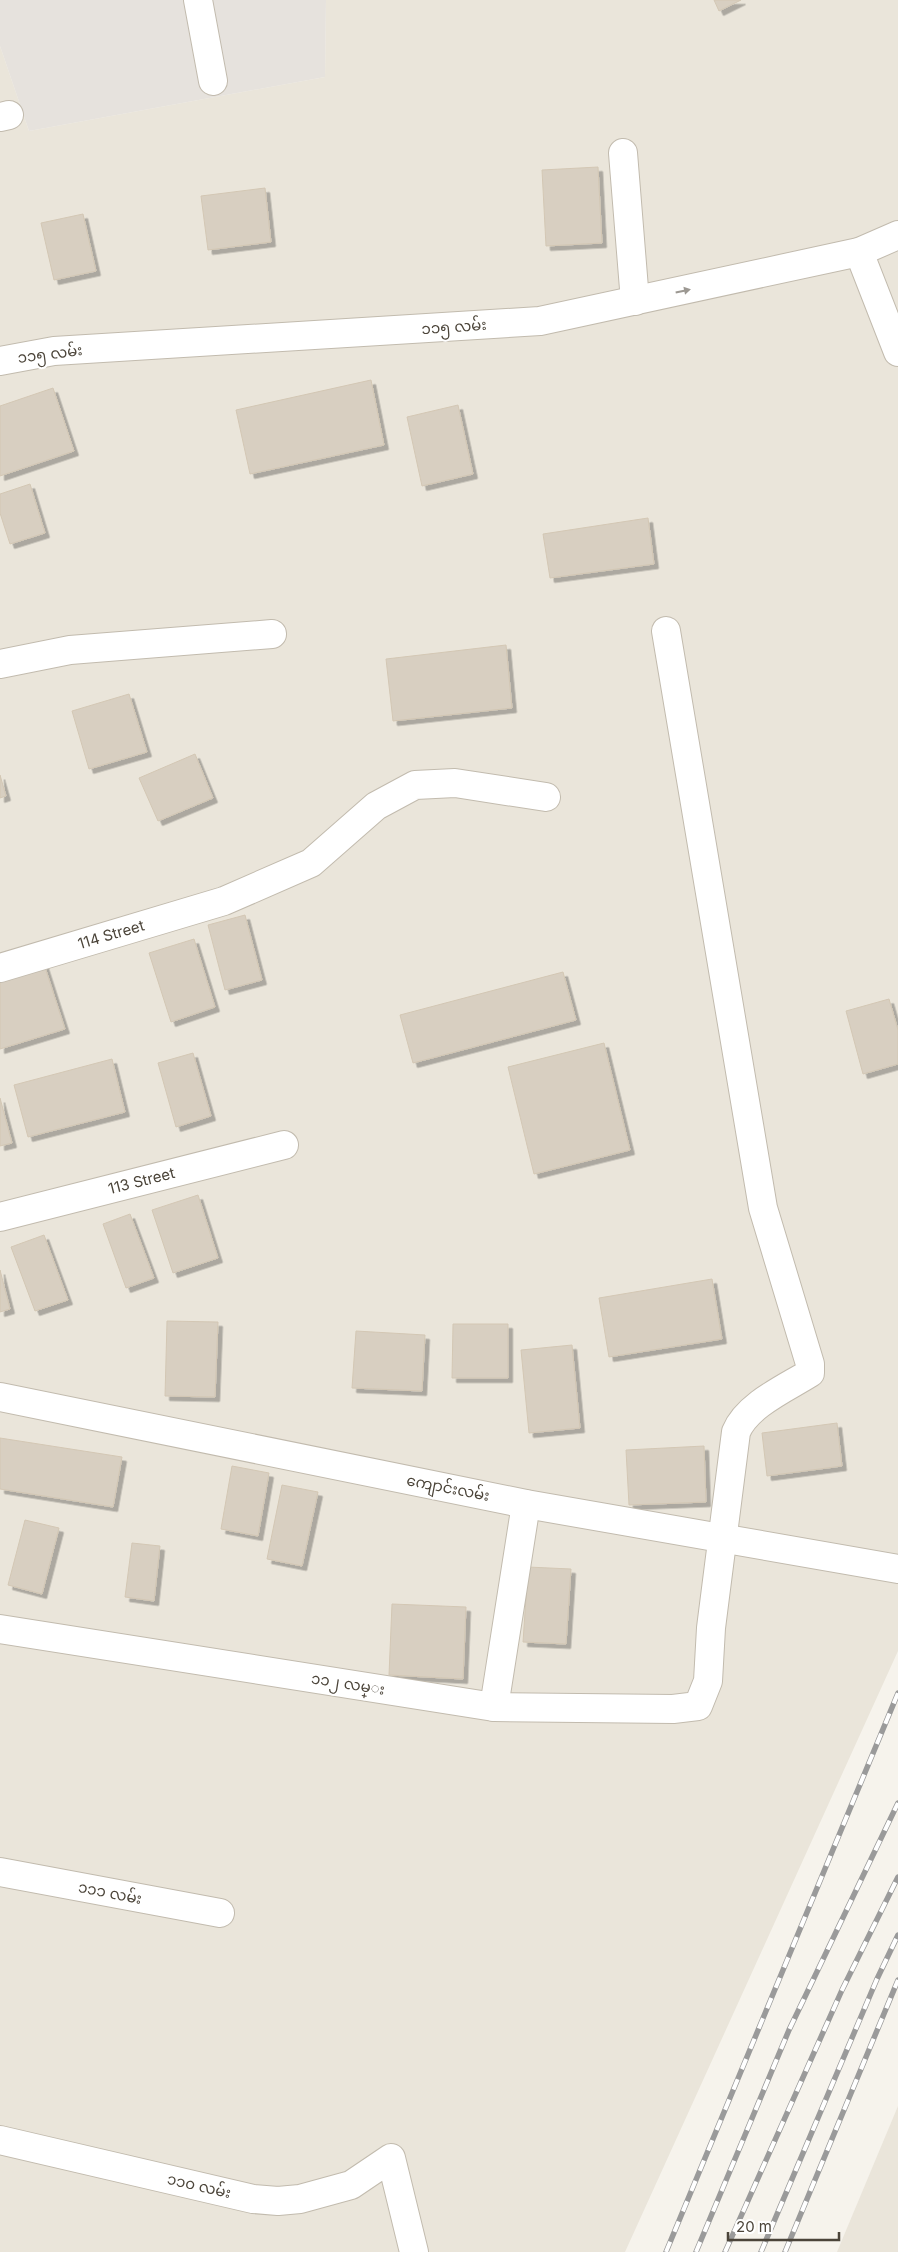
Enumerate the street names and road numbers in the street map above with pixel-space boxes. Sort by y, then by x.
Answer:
street label: ၁၁၅ လမ်း [421,315,487,341]
street label: ၁၁၅ လမ်း [16,340,84,370]
street label: 114 Street [75,915,147,953]
street label: 113 Street [106,1163,177,1198]
street label: ကျောင်းလမ်း [404,1470,491,1508]
street label: ၁၁၂ လမ္း [309,1668,386,1702]
street label: ၁၁၁ လမ်း [77,1877,144,1908]
street label: ၁၁၀ လမ်း [165,2169,233,2202]

